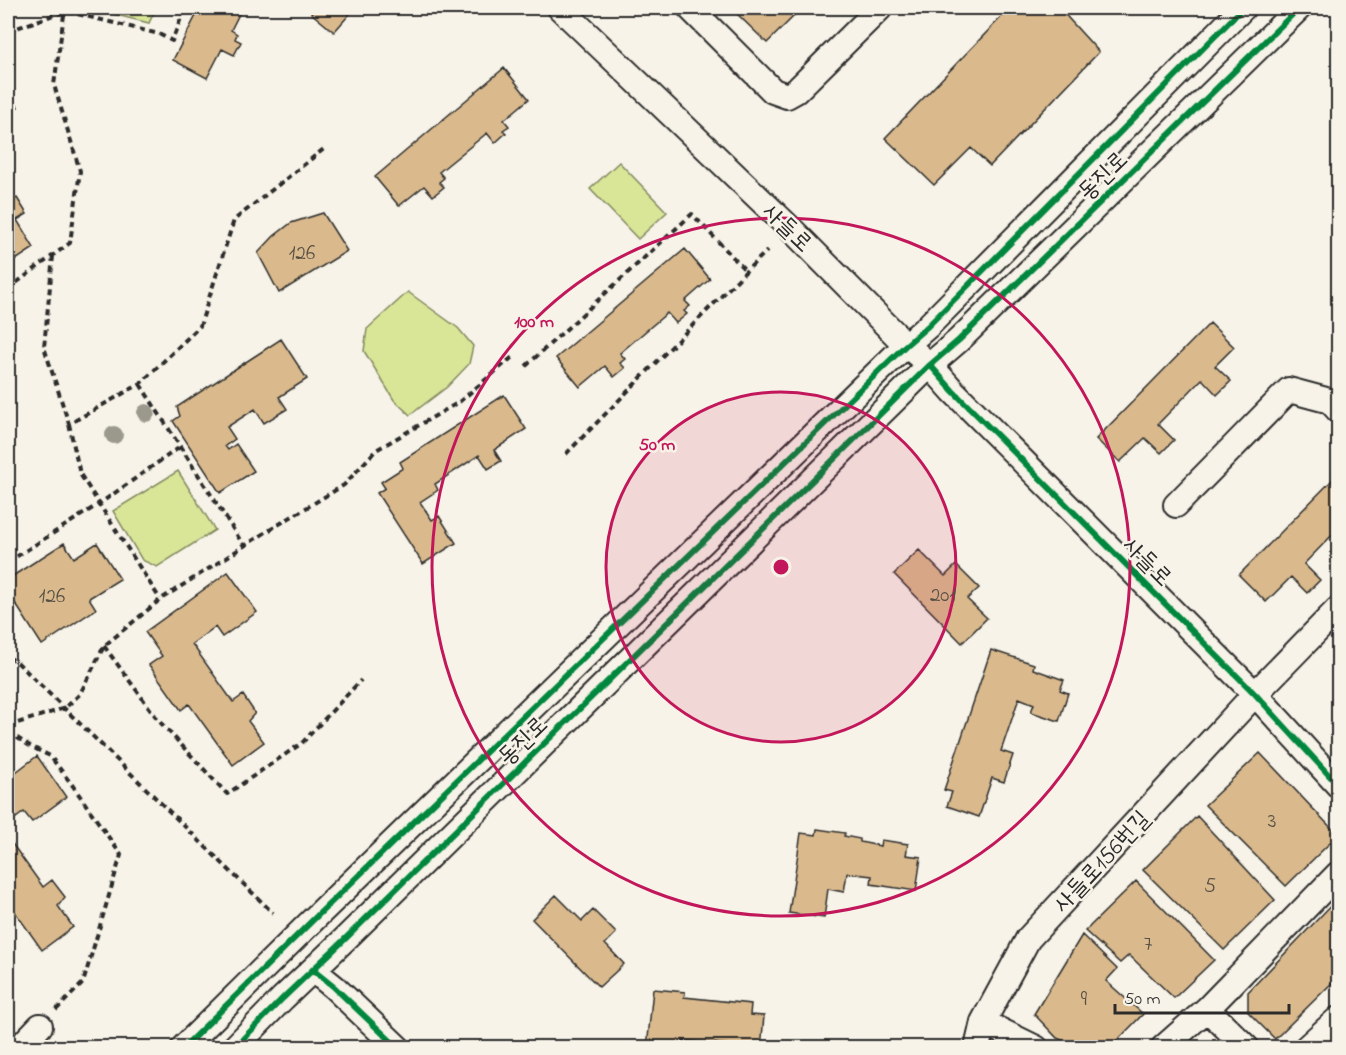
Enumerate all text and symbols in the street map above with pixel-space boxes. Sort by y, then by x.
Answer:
street label: 동진로 [1071,144,1137,210]
street label: 사들로 [753,196,819,262]
house number: 126 [289,239,315,269]
text: 100 m [514,310,554,336]
text: 50 m [639,433,675,459]
street label: 사들로 [1113,530,1179,596]
centre of rings [771,557,791,577]
house number: 201 [930,581,956,611]
house number: 126 [39,582,65,612]
street label: 동진로 [491,709,557,775]
street label: 사들로156번길 [1046,804,1159,922]
house number: 3 [1268,807,1276,837]
house number: 5 [1204,872,1216,902]
house number: 7 [1144,930,1153,960]
scale bar [1115,977,1289,1015]
house number: 9 [1081,985,1088,1015]
text: 50 m [1124,987,1161,1013]

